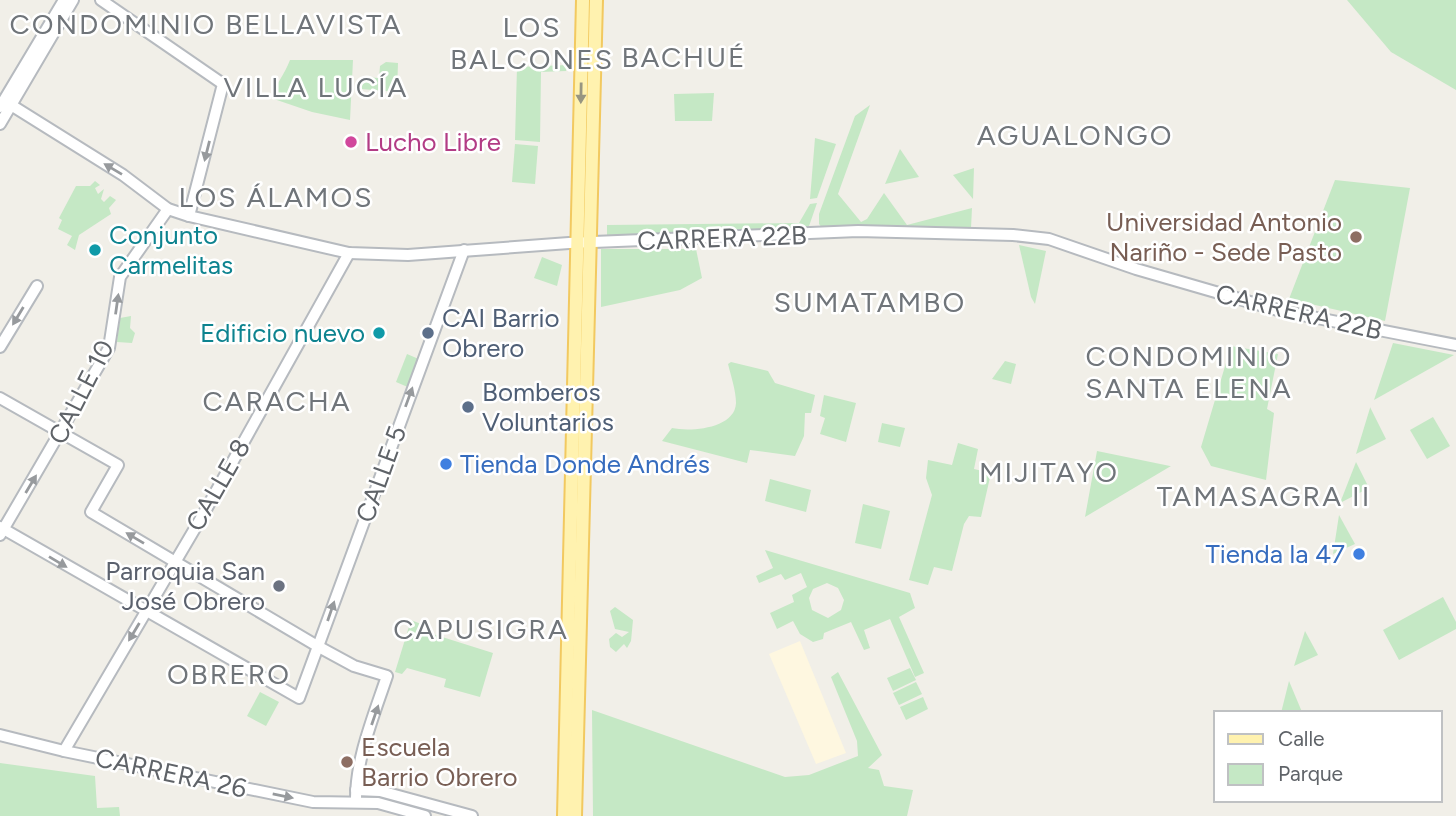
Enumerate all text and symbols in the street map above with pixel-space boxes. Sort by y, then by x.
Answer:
district label: CONDOMINIO BELLAVISTA [10,7,403,41]
district label: LOS BALCONES [450,10,614,76]
district label: BACHUÉ [621,40,747,74]
district label: VILLA LUCÍA [223,70,409,104]
one-way arrow [575,82,587,104]
district label: AGUALONGO [977,118,1173,152]
place label: Lucho Libre [365,126,501,158]
marker: Lucho Libre [343,134,359,150]
one-way arrow [201,140,212,162]
one-way arrow [103,162,122,175]
district label: LOS ÁLAMOS [179,180,373,214]
place label: Universidad Antonio Nariño - Sede Pasto [1106,206,1342,268]
place label: Conjunto Carmelitas [109,219,233,281]
street label: CARRERA 22B [637,219,807,257]
marker: Universidad Antonio Nariño - Sede Pasto [1348,229,1364,245]
marker: Conjunto Carmelitas [87,242,103,258]
street label: CARRERA 22B [1213,277,1385,347]
district label: SUMATAMBO [774,285,966,319]
one-way arrow [111,293,122,315]
place label: CAI Barrio Obrero [442,302,560,364]
one-way arrow [12,307,25,326]
place label: Edificio nuevo [200,317,365,349]
marker: Edificio nuevo [371,325,387,341]
marker: CAI Barrio Obrero [420,325,436,341]
street label: CALLE 10 [41,335,121,449]
district label: CONDOMINIO SANTA ELENA [1085,339,1293,405]
place label: Bomberos Voluntarios [482,376,614,438]
district label: CARACHA [202,384,352,418]
one-way arrow [404,387,415,408]
marker: Bomberos Voluntarios [460,399,476,415]
street label: CALLE 5 [349,421,413,527]
street label: CALLE 8 [179,433,257,537]
place label: Tienda Donde Andrés [460,448,710,480]
district label: MIJITAYO [979,455,1119,489]
marker: Tienda Donde Andrés [438,456,454,472]
one-way arrow [24,474,37,494]
district label: TAMASAGRA II [1157,479,1371,513]
one-way arrow [125,532,144,544]
place label: Tienda la 47 [1205,538,1345,570]
marker: Tienda la 47 [1351,546,1367,562]
place label: Parroquia San José Obrero [105,555,265,617]
one-way arrow [49,556,68,569]
marker: Parroquia San José Obrero [271,578,287,594]
one-way arrow [326,601,337,622]
district label: CAPUSIGRA [393,612,569,646]
one-way arrow [128,622,140,641]
district label: OBRERO [167,657,291,691]
one-way arrow [370,704,380,725]
legend [1214,711,1442,802]
text: Calle [1278,726,1325,751]
place label: Escuela Barrio Obrero [361,731,518,793]
street label: CARRERA 26 [92,741,250,805]
marker: Escuela Barrio Obrero [339,754,355,770]
text: Parque [1278,761,1343,786]
one-way arrow [272,791,294,802]

